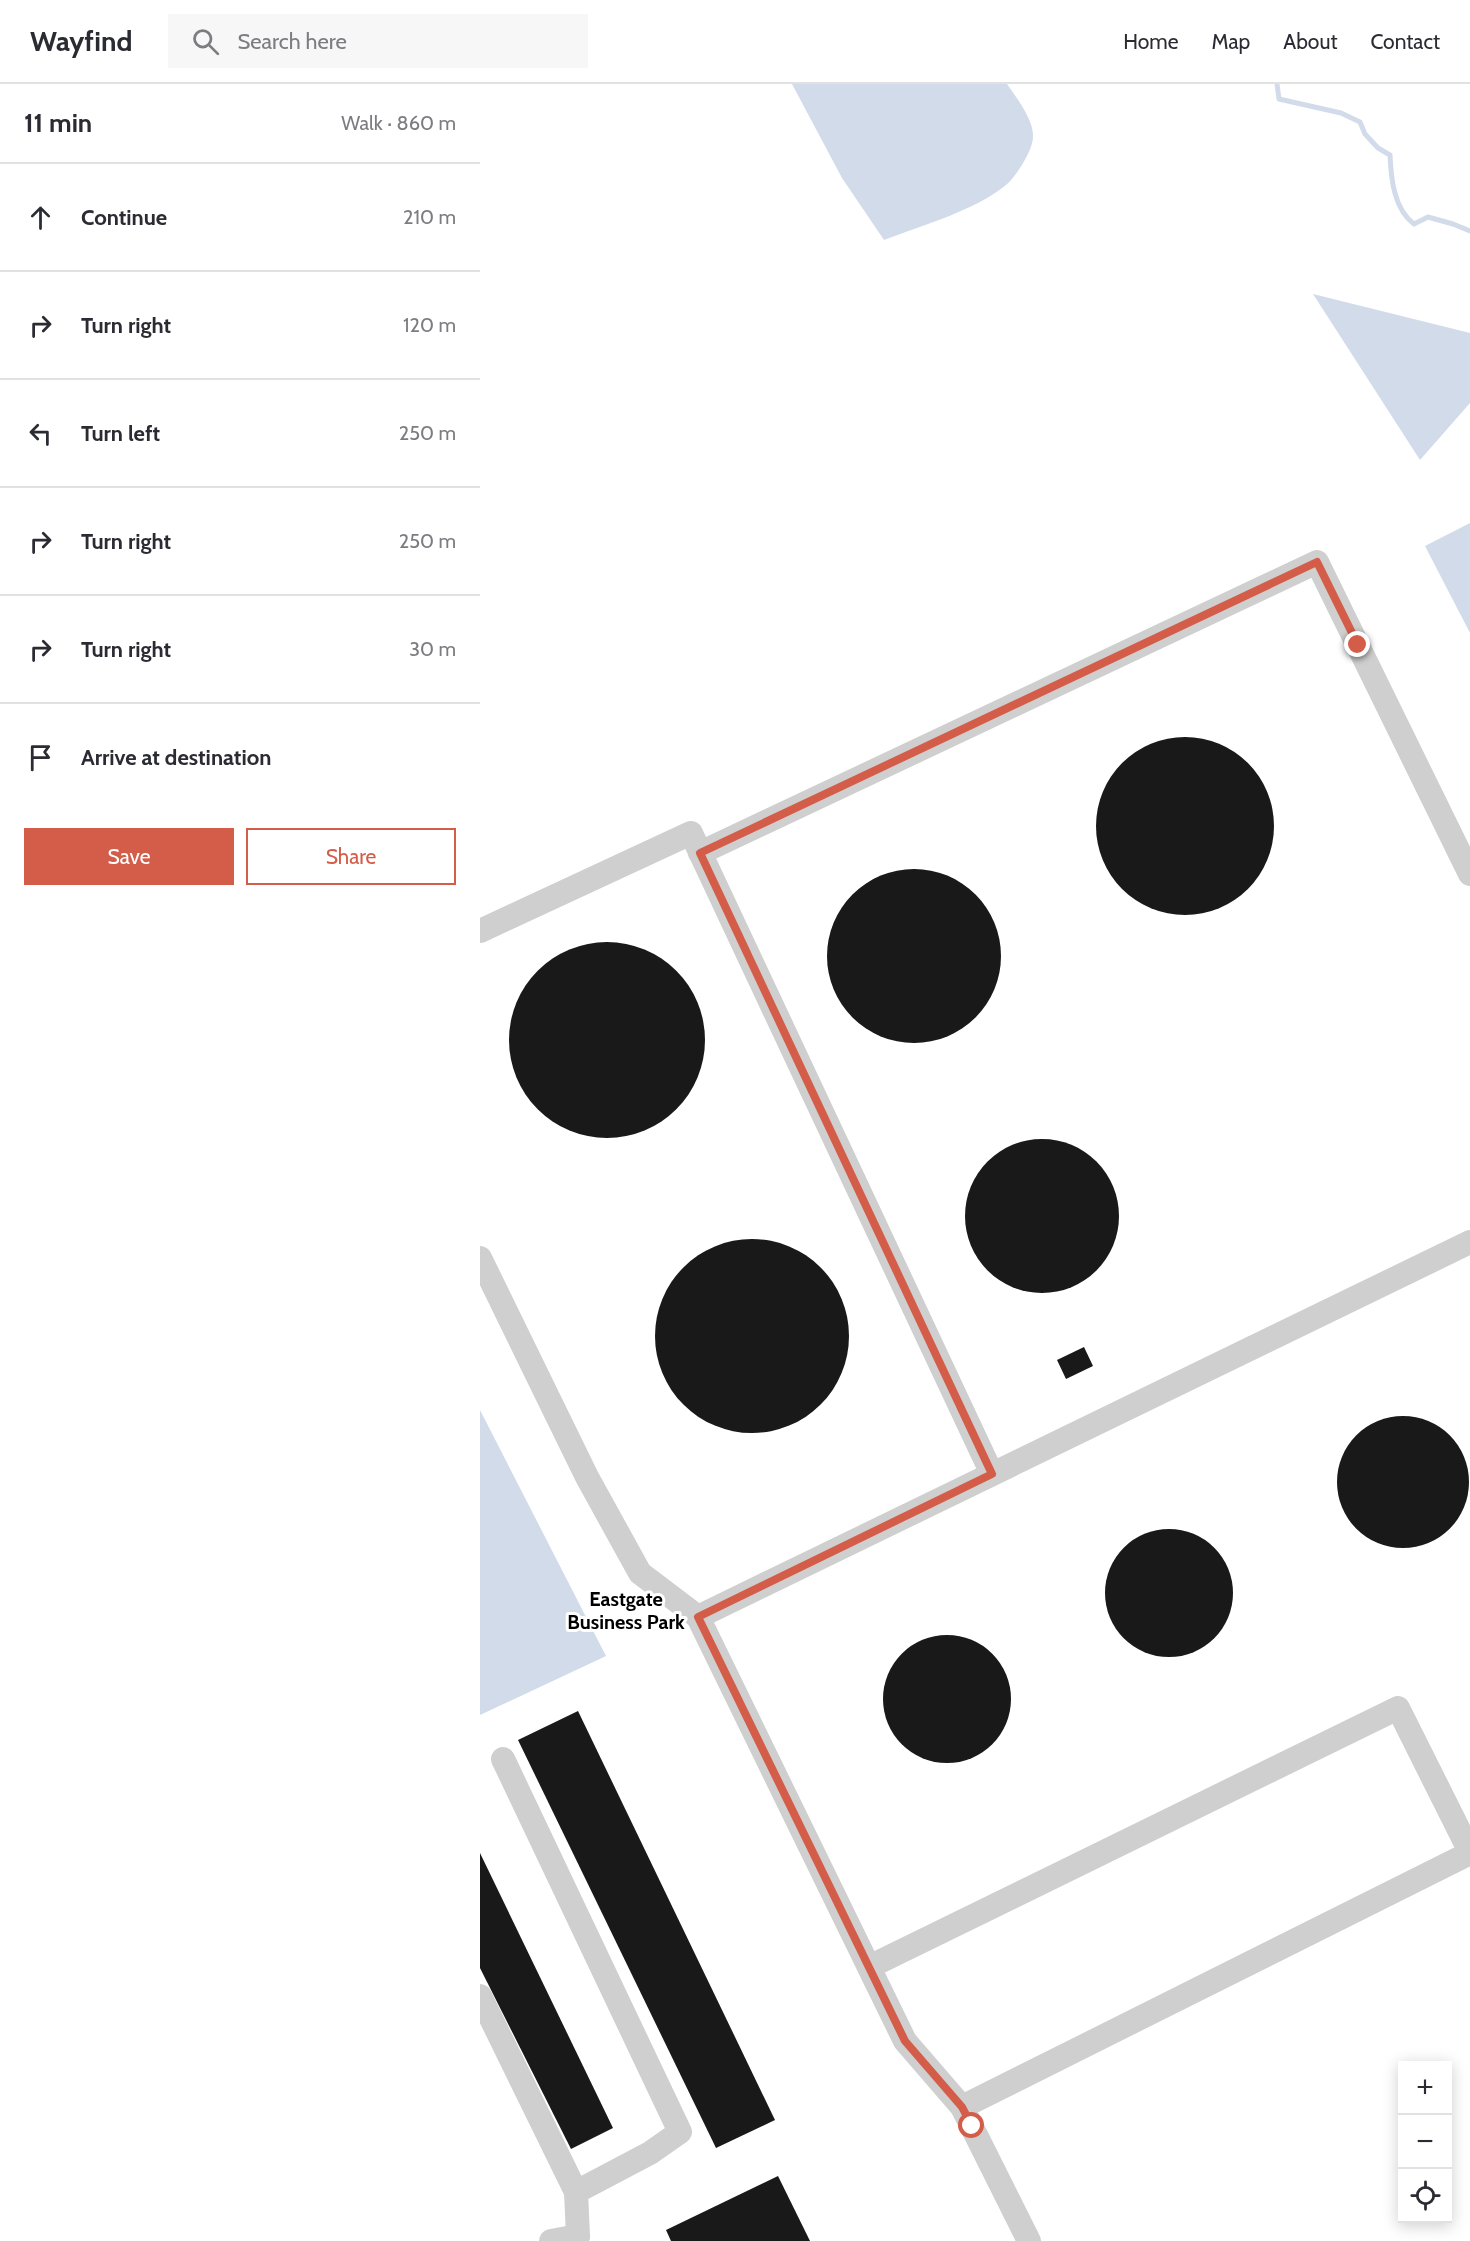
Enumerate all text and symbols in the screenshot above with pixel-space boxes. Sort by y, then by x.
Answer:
search box [168,14,588,68]
text: Wayfind [30,24,132,58]
icon: search [189,25,222,58]
text: Search here [237,28,347,55]
text: Home [1123,29,1179,54]
text: Map [1212,29,1250,54]
text: About [1283,29,1337,54]
text: Contact [1370,29,1440,54]
text: 11 min [24,107,92,139]
text: Walk · 860 m [341,111,456,135]
icon: ahead [24,201,57,234]
text: Continue [81,204,167,231]
text: 210 m [403,205,456,229]
icon: right [24,309,57,342]
text: Turn right [81,312,171,339]
text: 120 m [403,313,456,337]
icon: left [24,417,57,450]
text: Turn left [81,420,160,447]
text: 250 m [399,421,456,445]
icon: right [24,525,57,558]
text: Turn right [81,528,171,555]
text: 250 m [399,529,456,553]
route end [1344,631,1370,657]
icon: right [24,633,57,666]
text: Turn right [81,636,171,663]
text: 30 m [409,637,456,661]
icon: arrive [24,741,57,774]
text: Arrive at destination [81,744,271,771]
button: Save [24,828,234,885]
button: Share [246,828,456,885]
district label: Eastgate Business Park [567,1587,685,1634]
map controls [1398,2061,1452,2223]
button: + [1398,2061,1452,2115]
route start [958,2112,984,2138]
button: − [1398,2115,1452,2169]
button: locate [1398,2169,1452,2223]

